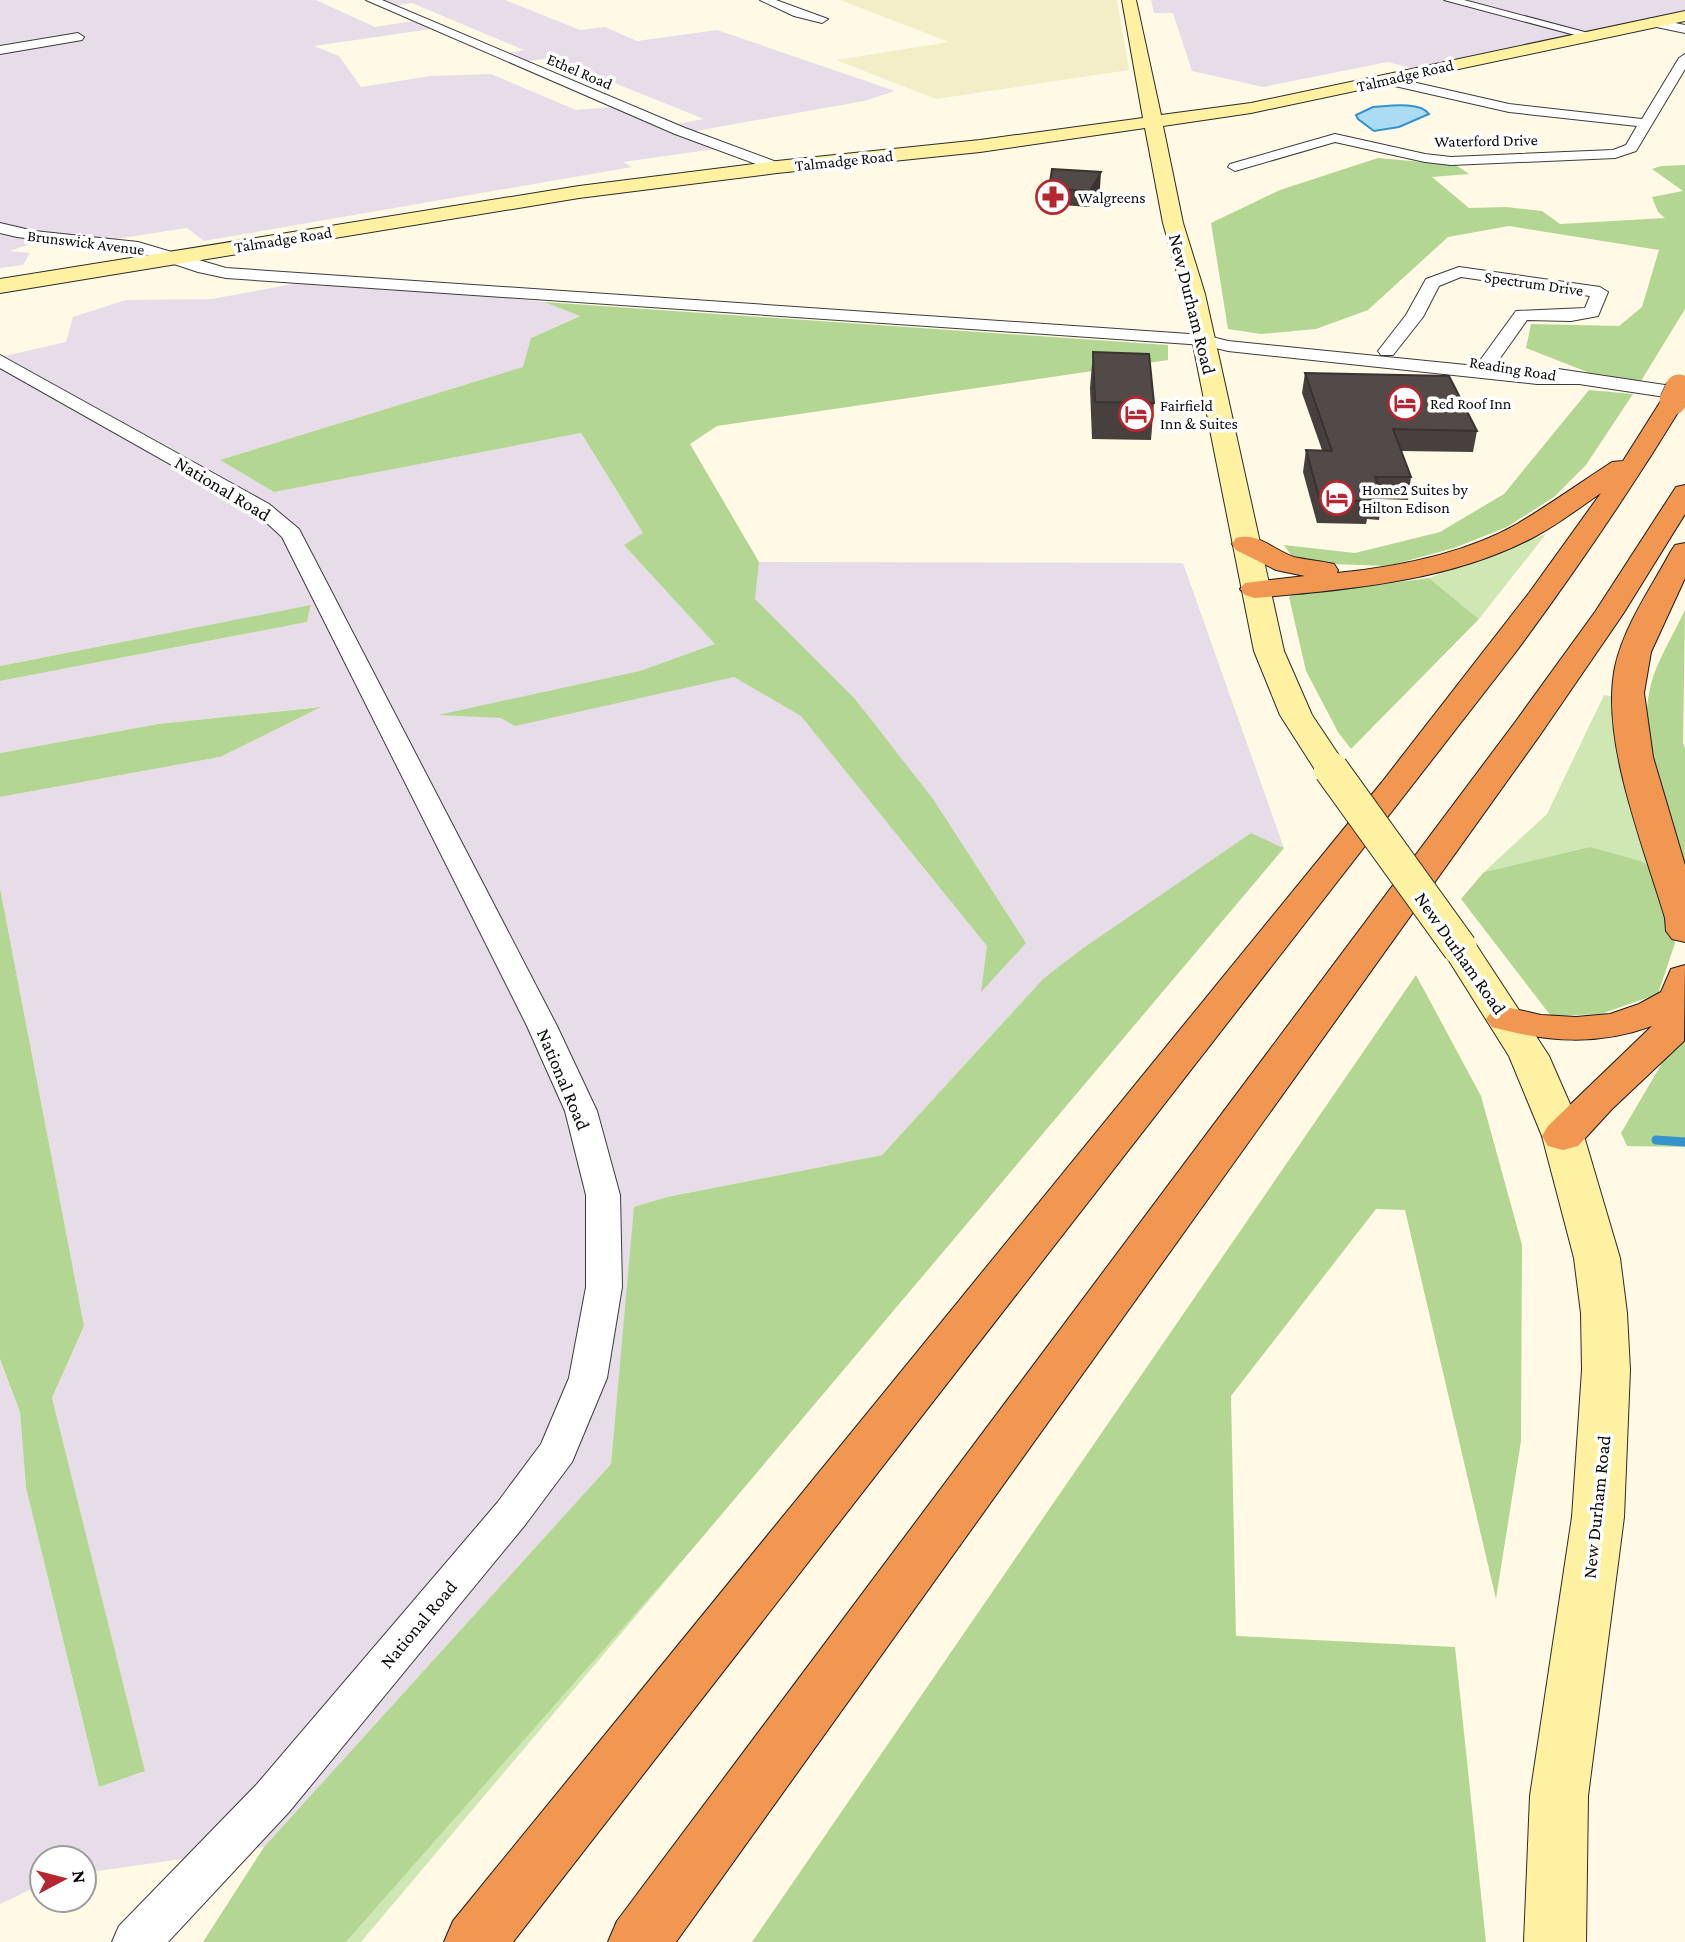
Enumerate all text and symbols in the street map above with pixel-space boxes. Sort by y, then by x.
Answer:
street label: Ethel Road [545,50,615,93]
street label: Talmadge Road [1355,56,1456,96]
street label: Waterford Drive [1434,131,1538,150]
street label: Talmadge Road [794,147,895,175]
pharmacy icon: Walgreens [1034,178,1072,216]
place label: Walgreens [1078,189,1146,207]
street label: Talmadge Road [233,223,334,257]
street label: Brunswick Avenue [26,227,146,258]
street label: New Durham Road [1165,232,1220,376]
street label: Spectrum Drive [1483,268,1584,300]
street label: Reading Road [1468,353,1558,385]
hotel icon: Red Roof Inn [1386,384,1424,422]
hotel icon: Fairfield Inn & Suites [1117,395,1155,433]
place label: Red Roof Inn [1430,395,1512,412]
place label: Fairfield Inn & Suites [1160,397,1238,432]
street label: National Road [171,452,274,525]
hotel icon: Home2 Suites by Hilton Edison [1318,479,1356,517]
place label: Home2 Suites by Hilton Edison [1362,481,1468,516]
street label: New Durham Road [1411,888,1510,1018]
street label: National Road [533,1025,594,1133]
street label: New Durham Road [1579,1434,1614,1580]
street label: National Road [376,1576,461,1672]
north arrow [28,1844,98,1914]
text: N [68,1869,91,1885]

